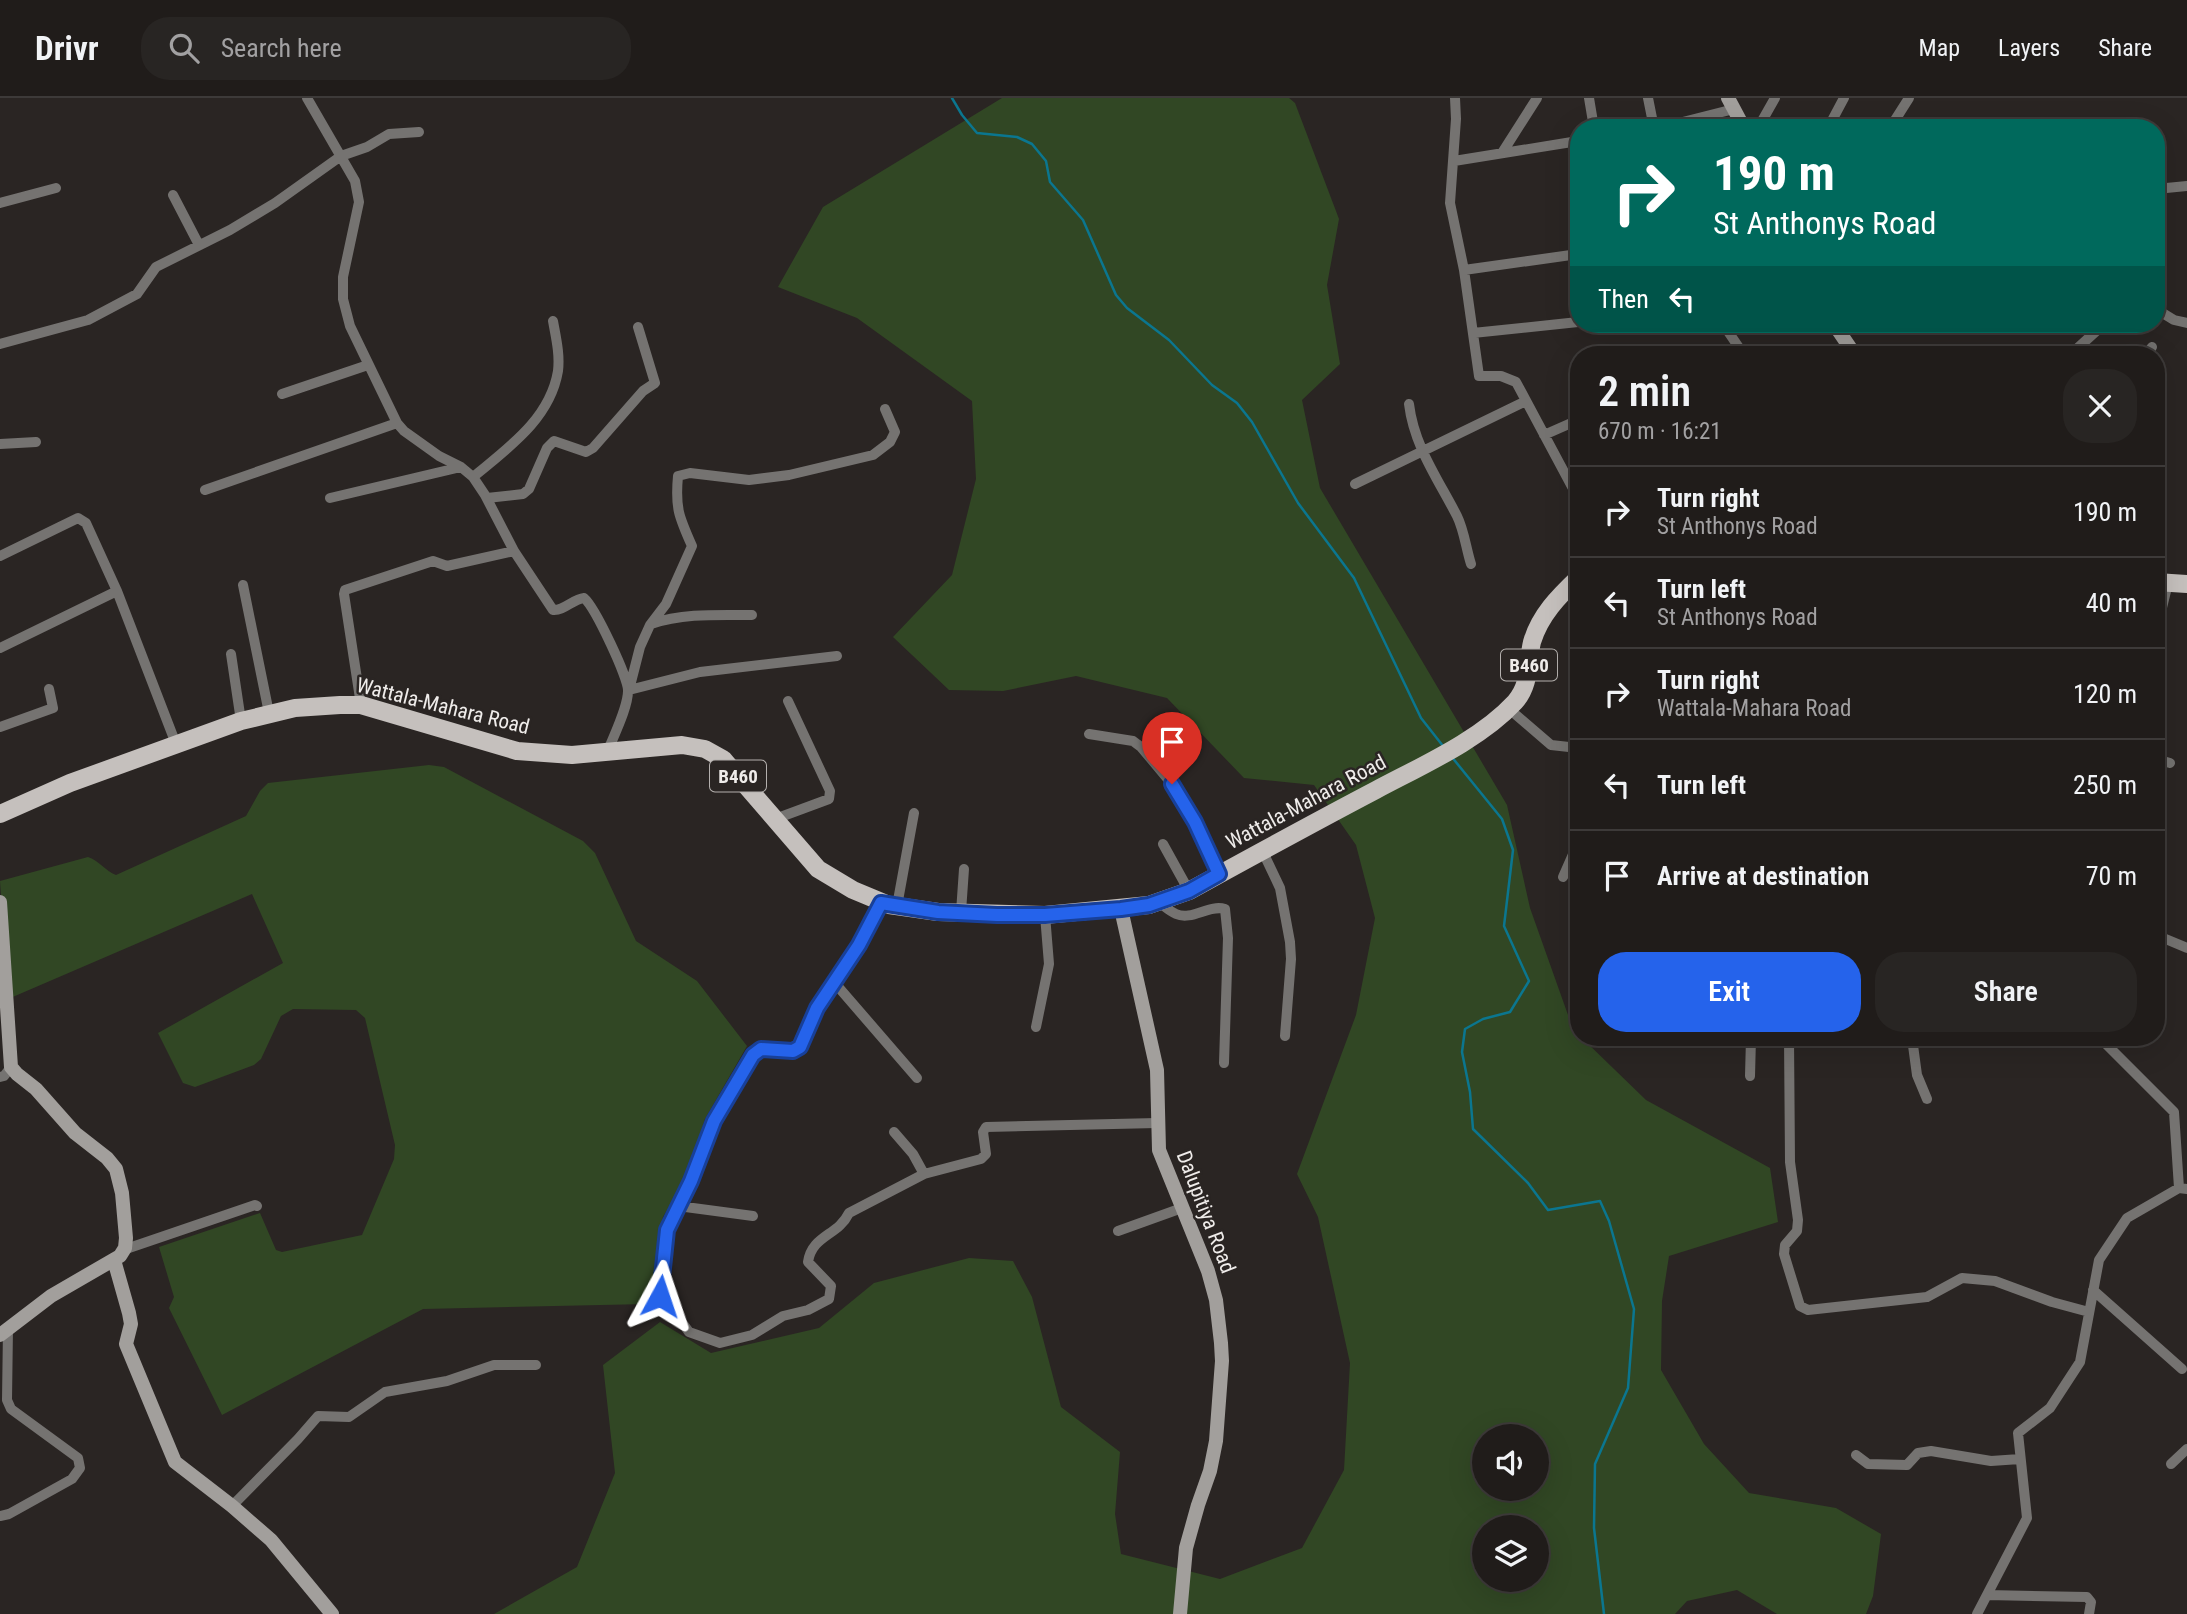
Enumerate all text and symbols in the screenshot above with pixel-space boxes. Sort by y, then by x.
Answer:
search box [141,17,631,80]
text: Drivr [35,29,99,68]
icon: search [165,29,203,67]
text: Search here [221,33,342,63]
text: Map [1919,34,1960,62]
text: Layers [1998,34,2060,62]
text: Share [2098,34,2152,62]
text: 190 m [1713,145,1835,202]
icon: right [1598,147,1689,238]
text: St Anthonys Road [1713,204,1936,242]
icon: left [1663,280,1701,318]
text: Then [1598,284,1649,314]
text: 2 min [1598,367,1691,416]
button: close [2063,369,2137,443]
text: 670 m · 16:21 [1598,418,1722,445]
text: Turn right [1657,483,1759,513]
icon: right [1598,493,1636,531]
text: 190 m [2073,497,2137,527]
text: St Anthonys Road [1657,513,1818,540]
text: Turn left [1657,574,1746,604]
icon: left [1598,584,1636,622]
text: 40 m [2086,588,2137,618]
text: St Anthonys Road [1657,604,1818,631]
road number: B460 [1501,650,1557,680]
text: Turn right [1657,665,1759,695]
street label: Wattala-Mahara Road [354,673,532,739]
icon: right [1598,675,1636,713]
text: 120 m [2073,679,2137,709]
text: Wattala-Mahara Road [1657,695,1851,722]
pin [1142,712,1202,784]
icon: arrive [1153,723,1191,761]
street label: Wattala-Mahara Road [1222,750,1390,854]
road number: B460 [710,761,766,792]
icon: left [1598,766,1636,804]
text: Turn left [1657,770,1746,800]
text: 250 m [2073,770,2137,800]
icon: arrive [1598,857,1636,895]
text: Arrive at destination [1657,861,1869,891]
text: 70 m [2086,861,2137,891]
button: Exit [1598,952,1861,1032]
button: Share [1875,952,2137,1032]
street label: Dalupitiya Road [1172,1148,1240,1276]
position arrow [623,1259,697,1333]
map controls [1472,1424,1549,1592]
button: sound [1472,1424,1549,1501]
button: layers [1472,1515,1549,1592]

